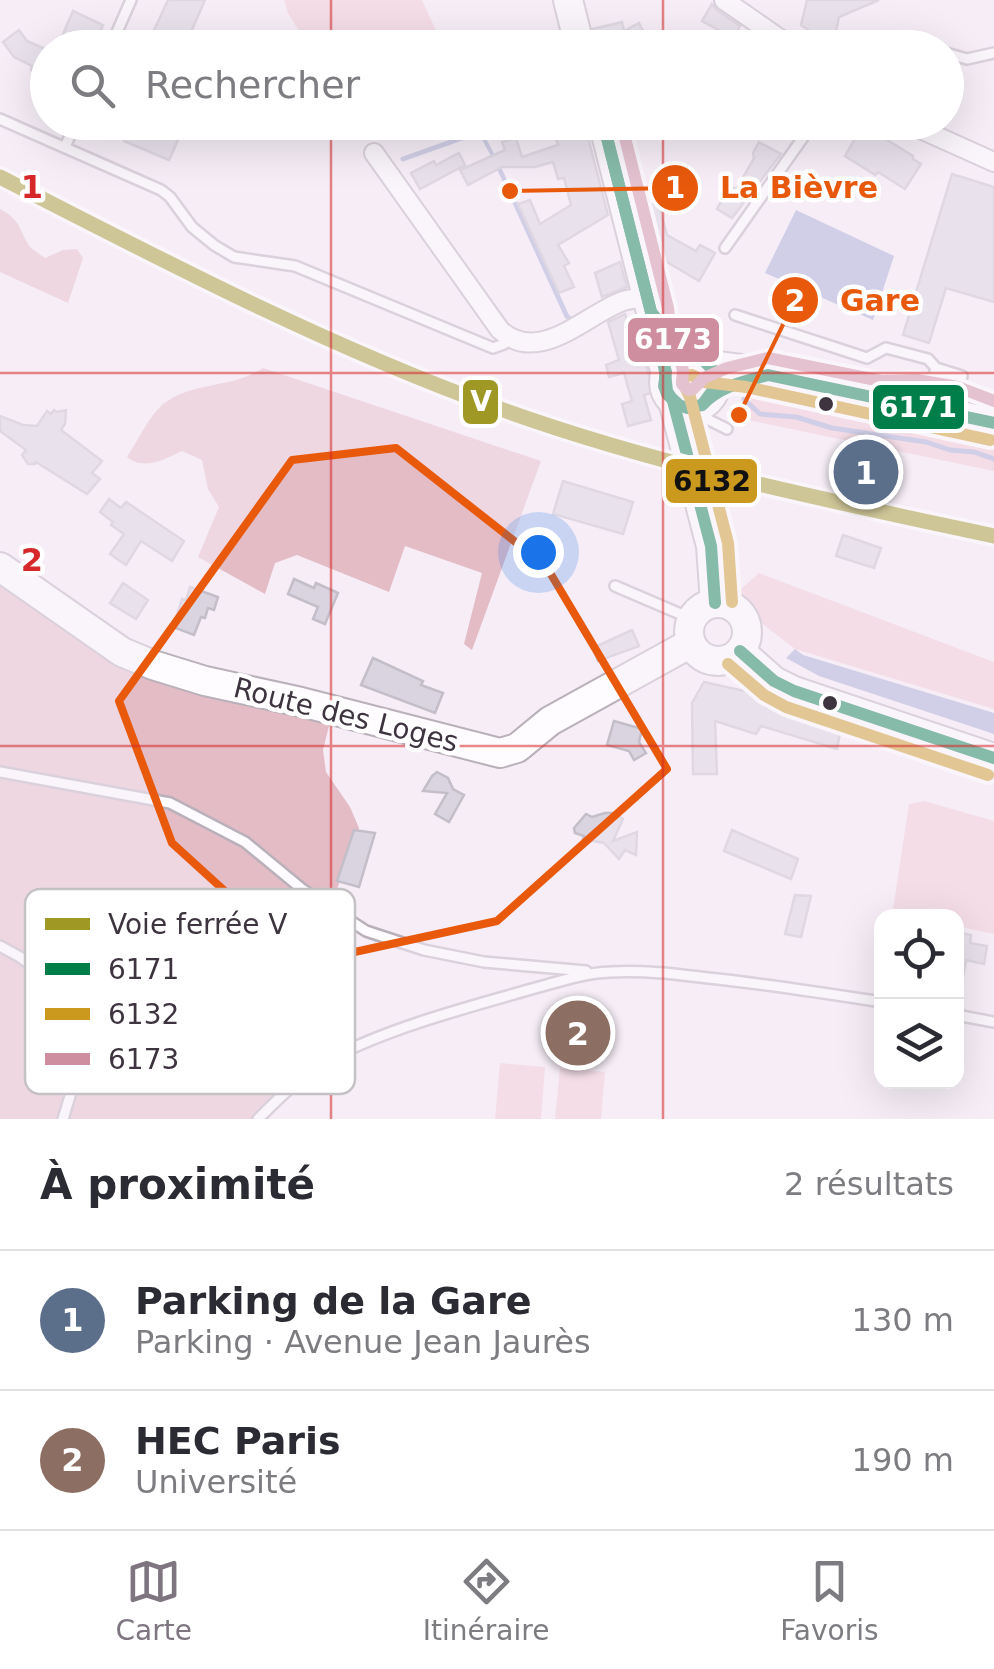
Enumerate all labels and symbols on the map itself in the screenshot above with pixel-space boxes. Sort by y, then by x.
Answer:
callout: La Bièvre [650,158,898,218]
text: 1 [21,168,43,206]
text: 1 [665,170,685,205]
text: La Bièvre [720,170,878,205]
callout: Gare [770,270,940,330]
text: 2 [785,283,805,318]
text: Gare [840,283,920,318]
line badge: 6173 [626,316,721,364]
text: 6173 [634,323,712,356]
line badge: V [461,378,500,426]
line badge: 6171 [871,383,966,431]
text: V [470,385,492,418]
text: 6171 [879,391,957,424]
unlabelled marker [816,394,836,414]
pin: 1 [834,434,898,510]
line badge: 6132 [664,457,759,505]
text: 6132 [673,465,751,498]
your location [513,527,564,578]
text: 2 [21,541,43,579]
street label: Route des Loges [230,671,462,759]
unlabelled marker [820,693,840,713]
legend [25,889,355,1094]
text: Voie ferrée V [108,908,288,941]
text: 6171 [108,953,179,986]
pin: 2 [546,996,610,1070]
text: 6132 [108,998,179,1031]
text: 6173 [108,1043,179,1076]

